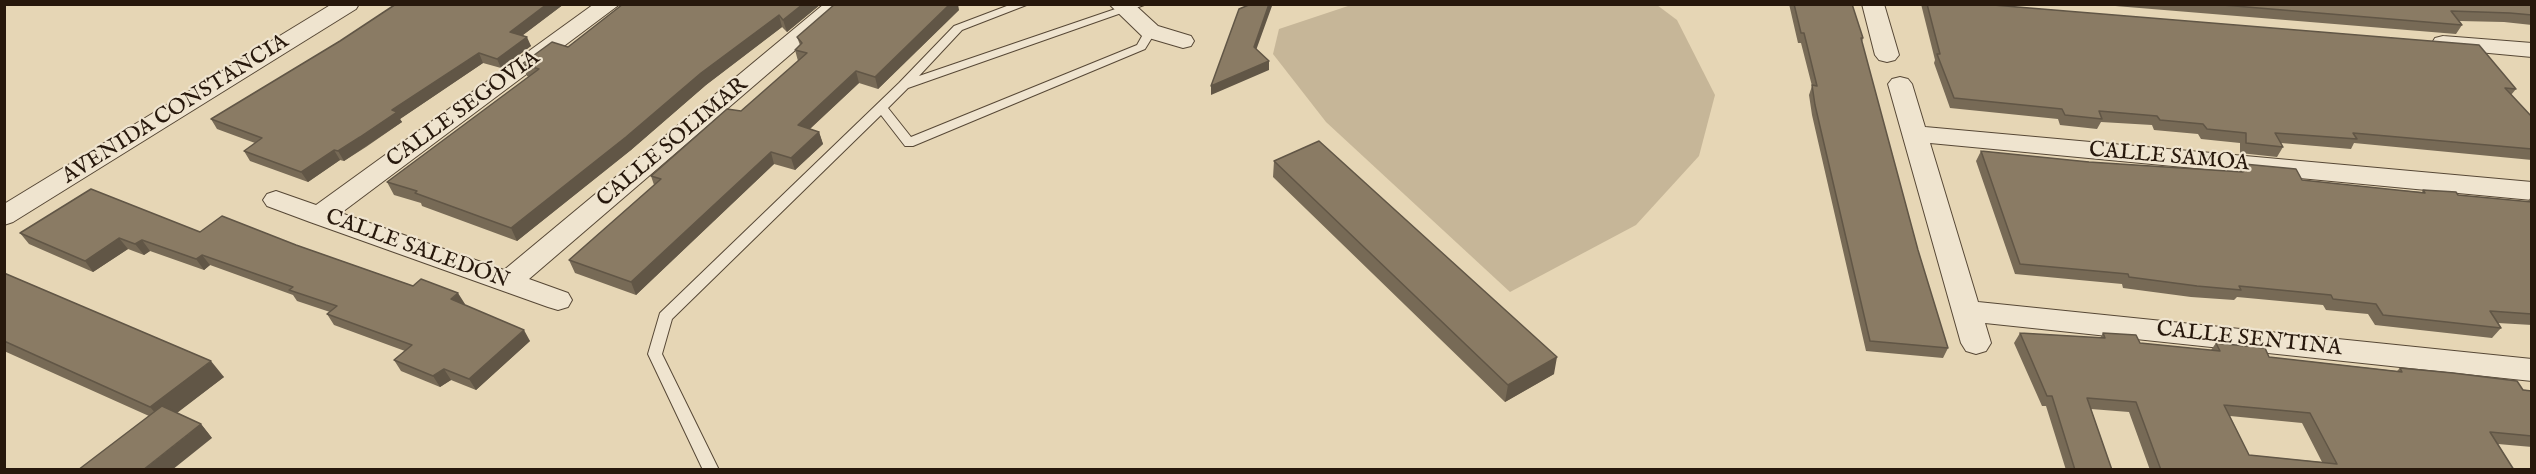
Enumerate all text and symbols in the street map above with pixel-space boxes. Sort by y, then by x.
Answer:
street label: AVENIDA CONSTANCIA [58,29,294,191]
street label: CALLE SEGOVIA [382,46,546,174]
street label: CALLE SOLIMAR [592,72,754,214]
street label: CALLE SAMOA [2088,138,2250,178]
street label: CALLE SALEDÓN [322,205,512,295]
street label: CALLE SENTINA [2155,317,2343,363]

